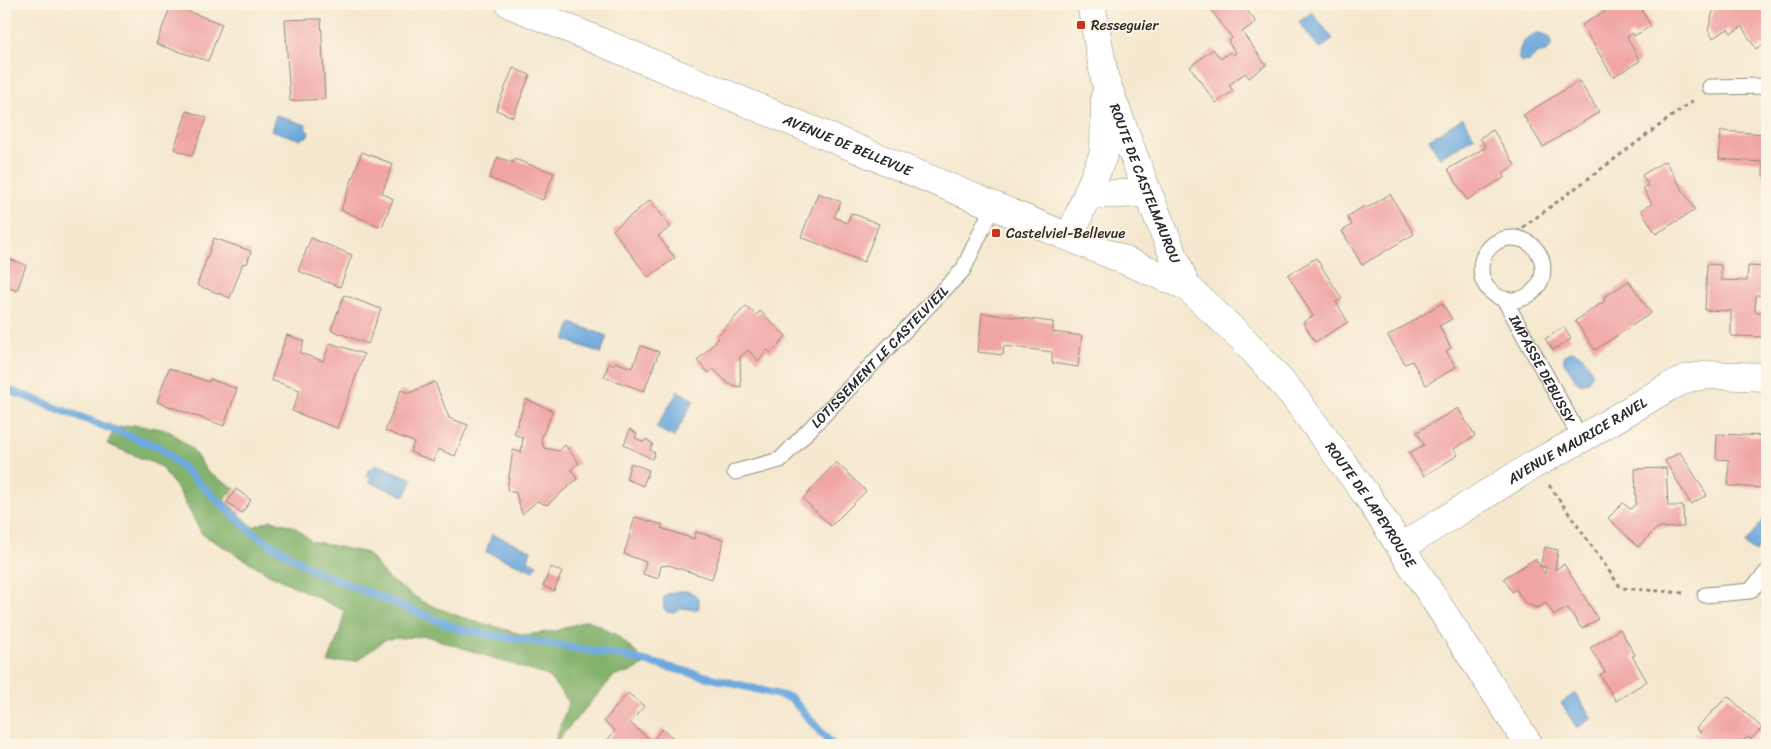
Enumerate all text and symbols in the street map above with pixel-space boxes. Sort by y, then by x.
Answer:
place label: Resseguier [1091,13,1159,38]
marker: Resseguier [1075,19,1087,31]
street label: ROUTE DE CASTELMAUROU [1102,99,1188,268]
street label: AVENUE DE BELLEVUE [778,106,917,183]
place label: Castelviel-Bellevue [1006,221,1126,246]
marker: Castelviel-Bellevue [990,227,1002,239]
street label: LOTISSEMENT LE CASTELVIEIL [804,279,955,434]
street label: IMPASSE DEBUSSY [1502,309,1583,429]
street label: AVENUE MAURICE RAVEL [1502,390,1652,491]
street label: ROUTE DE LAPEYROUSE [1319,436,1424,574]

